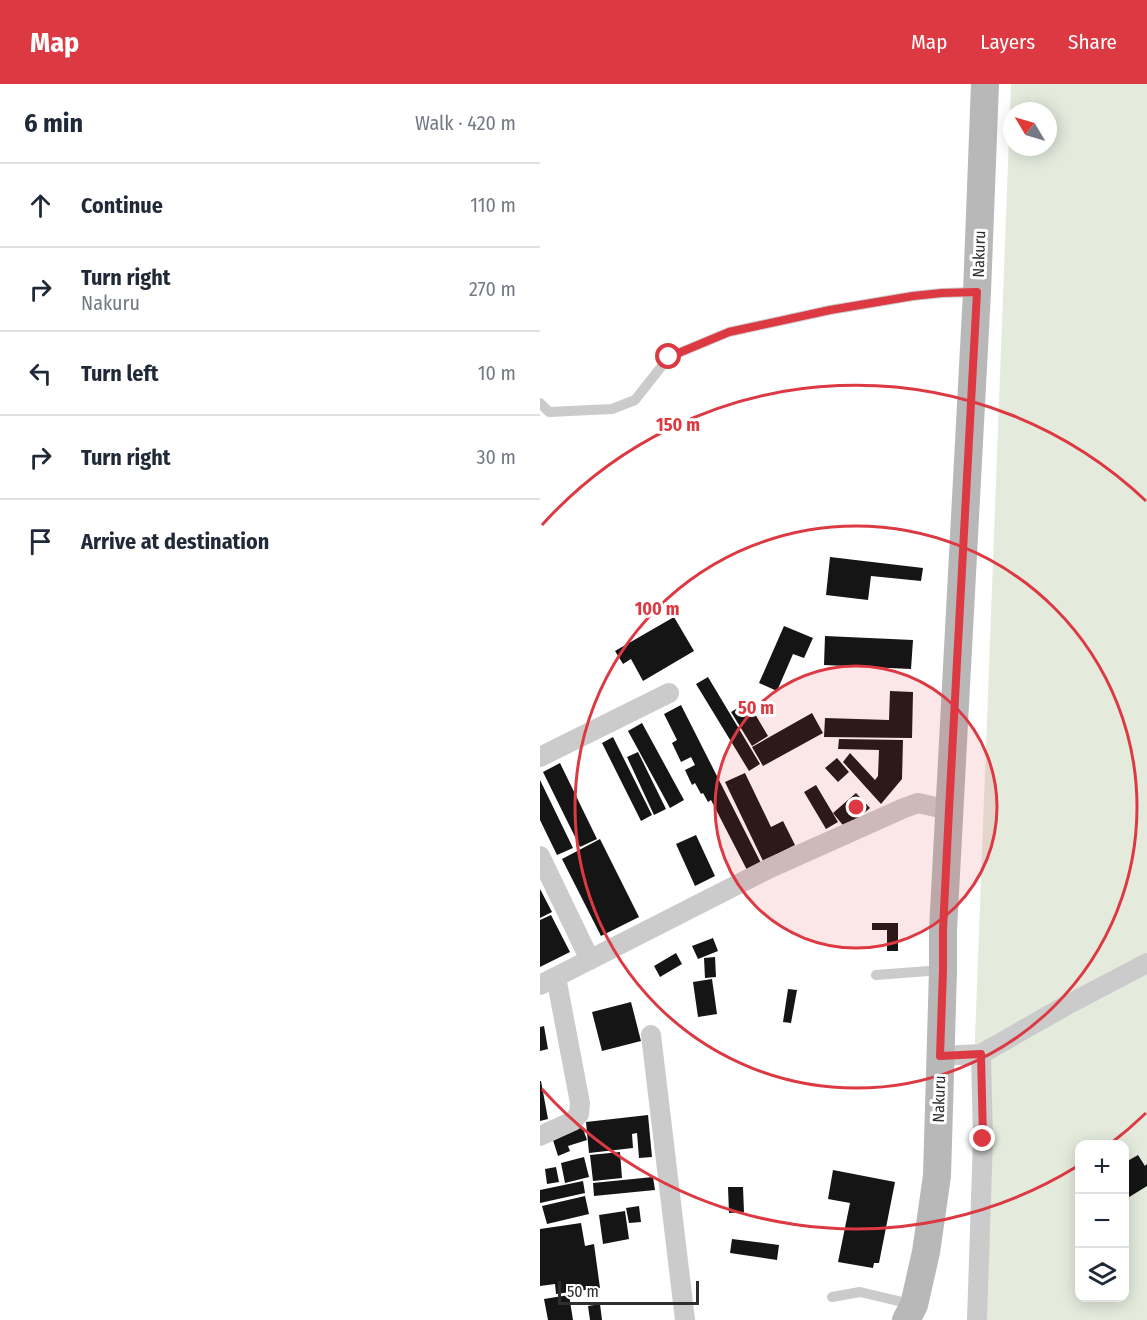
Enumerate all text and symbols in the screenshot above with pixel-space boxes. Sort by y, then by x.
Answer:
text: Map [30,26,79,59]
text: Map [911,29,947,55]
text: Layers [980,29,1035,55]
text: Share [1068,29,1117,55]
north arrow [1003,102,1057,156]
text: 6 min [24,108,83,139]
text: Walk · 420 m [415,111,516,135]
icon: ahead [24,189,57,222]
text: Continue [81,192,163,219]
text: 110 m [470,193,516,217]
street label: Nakuru [969,230,989,278]
text: Turn right [81,264,170,291]
icon: right [24,273,57,306]
text: 270 m [469,277,516,301]
text: Nakuru [81,291,140,315]
route start [655,343,681,369]
icon: left [24,357,57,390]
text: Turn left [81,360,159,387]
text: 10 m [478,361,516,385]
text: 150 m [656,414,700,436]
icon: right [24,441,57,474]
text: Turn right [81,444,170,471]
text: 30 m [476,445,516,469]
icon: arrive [24,525,57,558]
text: Arrive at destination [81,528,269,555]
text: 100 m [635,598,679,620]
text: 50 m [738,697,774,719]
centre of rings [846,797,866,817]
street label: Nakuru [929,1075,949,1123]
route end [969,1125,995,1151]
map controls [1075,1140,1129,1302]
button: + [1075,1140,1129,1194]
button: − [1075,1194,1129,1248]
button: layers [1075,1248,1129,1302]
scale bar [558,1278,699,1306]
text: 50 m [567,1282,599,1301]

